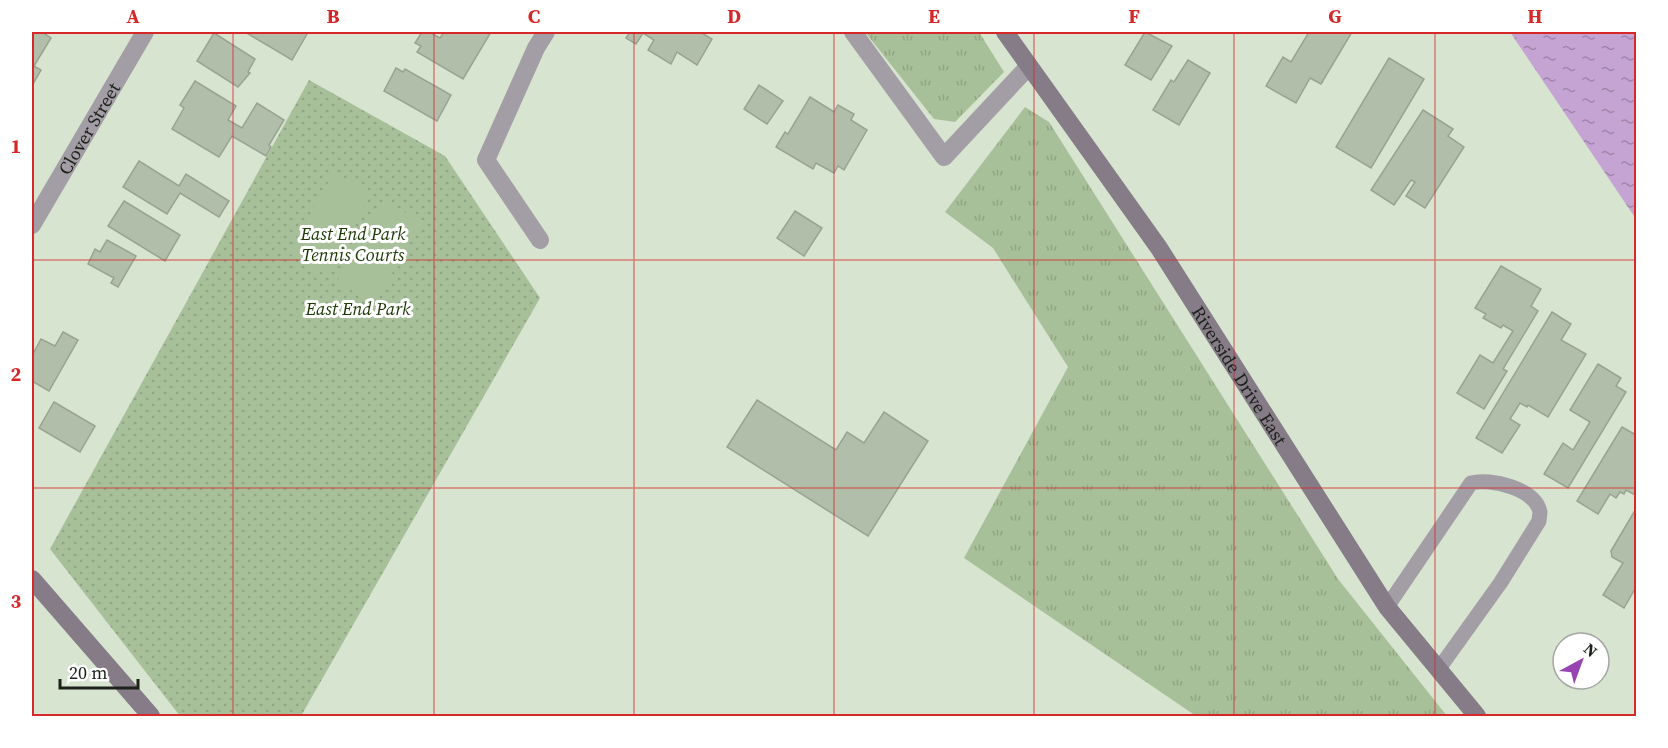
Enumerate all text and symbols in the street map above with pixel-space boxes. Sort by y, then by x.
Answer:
text: A [126,2,140,30]
text: B [326,2,340,30]
text: C [528,2,540,30]
text: D [727,2,741,30]
text: E [928,2,940,30]
text: F [1128,2,1140,30]
text: G [1328,2,1342,30]
text: H [1527,2,1543,30]
street label: Clover Street [52,77,125,179]
text: 1 [11,132,21,160]
park label: East End Park Tennis Courts [300,221,406,267]
park label: East End Park [305,296,411,321]
street label: Riverside Drive East [1186,301,1293,450]
text: 2 [11,360,22,388]
text: 3 [11,587,22,615]
north arrow [1551,631,1611,691]
text: N [1579,638,1603,662]
scale bar [60,652,138,690]
text: 20 m [69,660,107,685]

